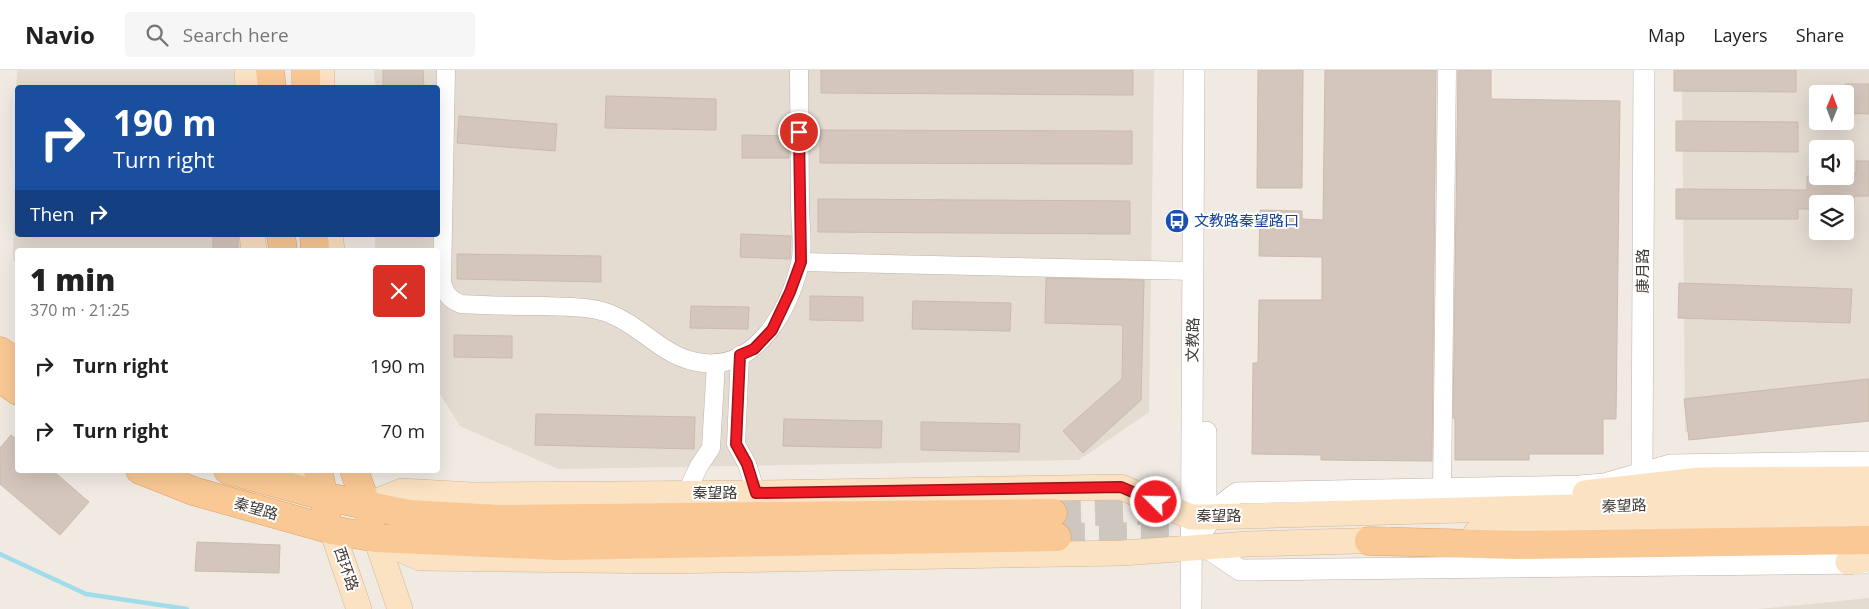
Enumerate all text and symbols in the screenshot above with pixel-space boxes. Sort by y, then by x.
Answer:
search box [125,12,475,57]
text: Navio [25,18,95,51]
icon: search [143,21,171,49]
text: Search here [183,22,289,48]
text: Map [1648,23,1685,47]
text: Layers [1713,23,1768,47]
text: Share [1796,23,1844,47]
north arrow [1809,85,1854,130]
map controls [1809,85,1854,240]
text: 190 m [113,99,217,146]
icon: right [30,105,95,170]
pin [778,111,820,153]
icon: arrive [785,118,813,146]
button: sound [1809,140,1854,185]
text: Turn right [113,144,215,174]
button: layers [1809,195,1854,240]
icon: right [84,200,112,228]
text: Then [30,201,74,227]
bus stop icon: 文教路秦望路口 [1164,208,1190,234]
place label: 文教路秦望路口 [1194,210,1299,230]
street label: 康月路 [1632,248,1652,294]
text: 1 min [30,259,115,300]
button: close [373,265,425,317]
text: 370 m · 21:25 [30,299,130,321]
street label: 文教路 [1182,317,1202,363]
icon: right [30,352,58,380]
text: Turn right [73,353,168,379]
text: 190 m [370,353,425,379]
icon: right [30,417,58,445]
text: Turn right [73,418,168,444]
text: 70 m [381,418,425,444]
position arrow [1129,475,1181,527]
street label: 秦望路 [692,482,738,502]
street label: 秦望路 [232,492,281,524]
street label: 秦望路 [1601,494,1647,516]
street label: 秦望路 [1196,505,1242,525]
street label: 西环路 [330,544,364,593]

